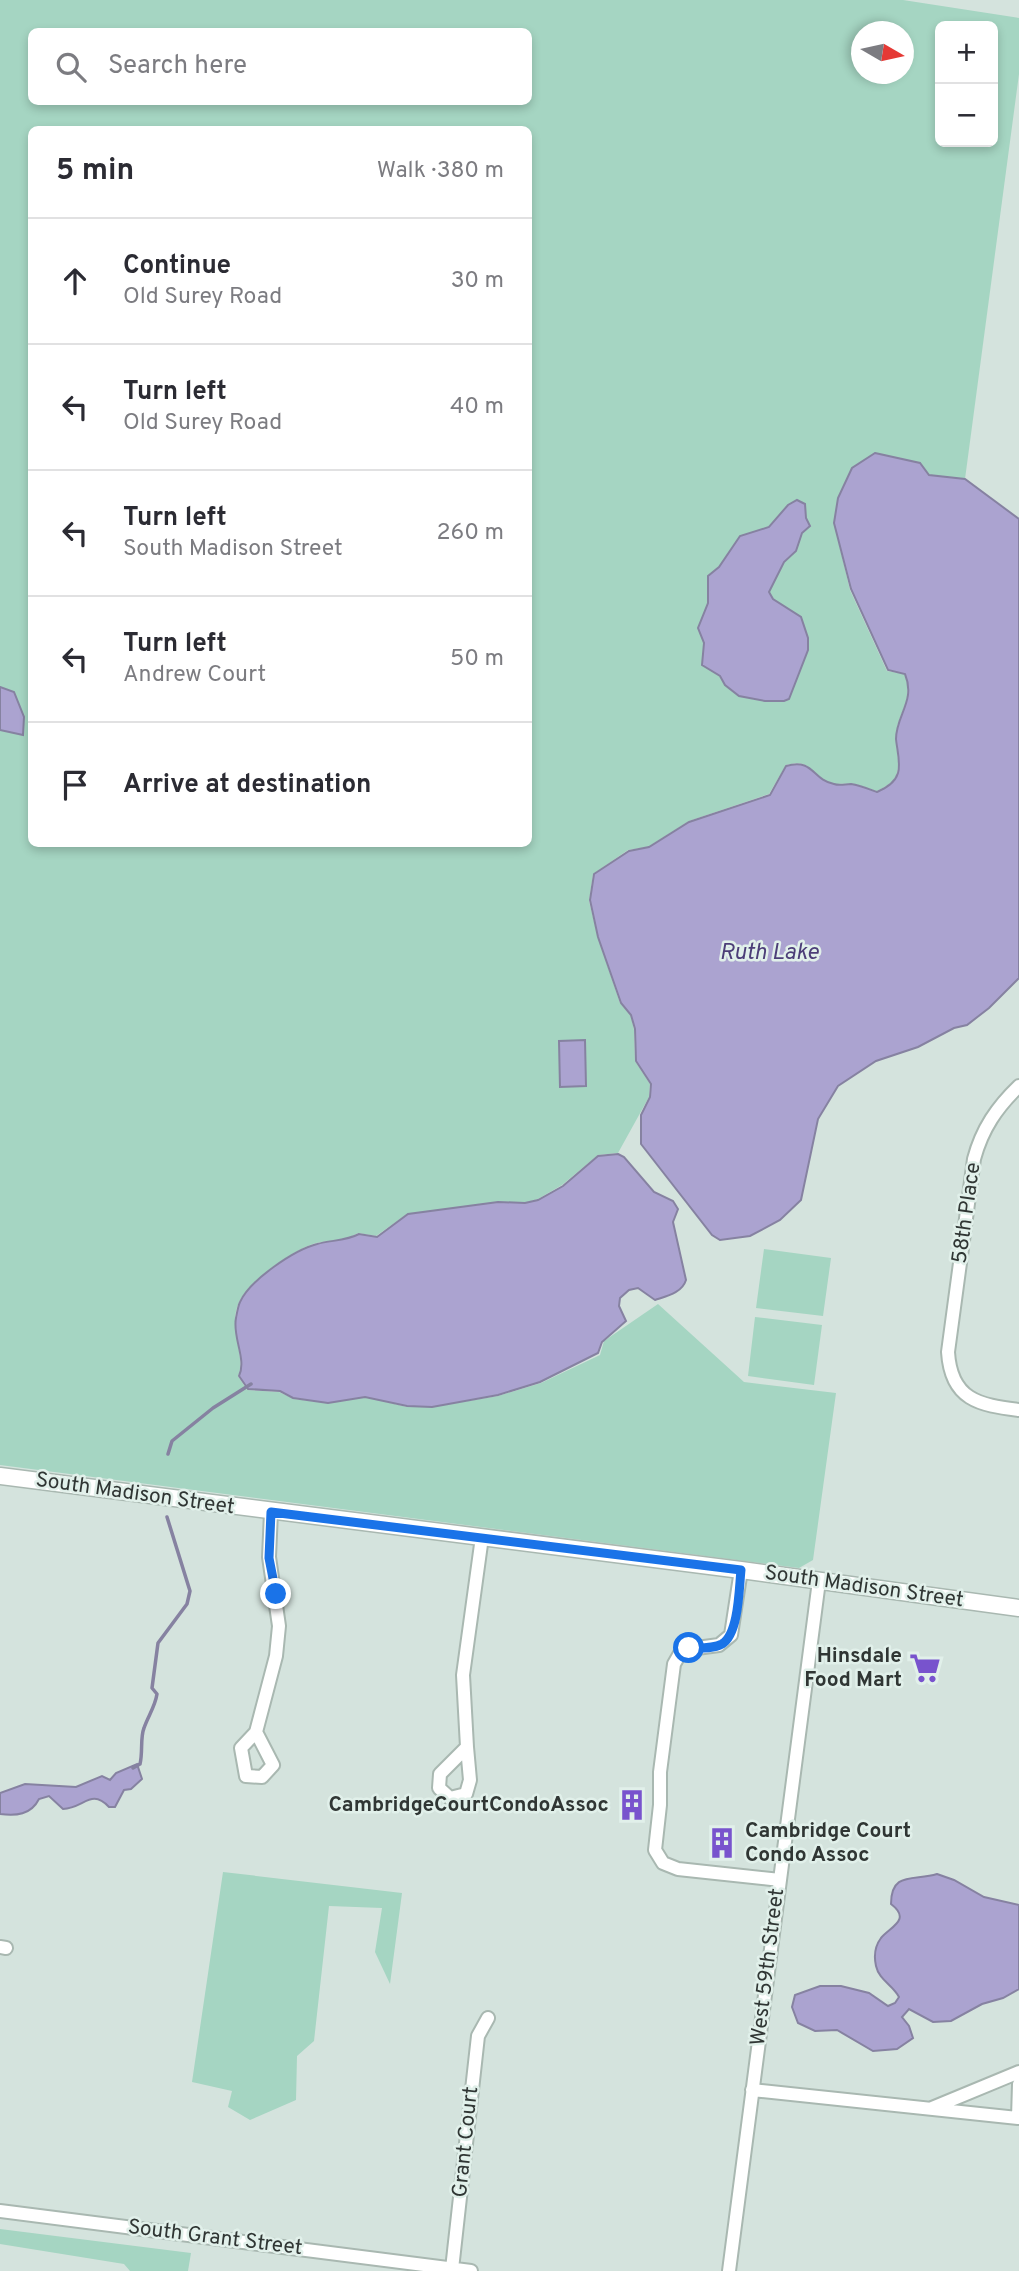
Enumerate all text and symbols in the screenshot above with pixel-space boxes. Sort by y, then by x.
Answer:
north arrow [851,21,914,84]
map controls [935,21,998,147]
button: + [935,21,998,84]
search box [28,28,532,105]
icon: search [52,48,90,86]
text: Search here [108,50,247,83]
button: − [935,84,998,147]
text: 5 min [56,153,134,190]
text: Walk · 380 m [377,157,504,186]
text: Continue [123,250,231,283]
icon: ahead [56,262,94,300]
text: 30 m [451,267,504,296]
text: Old Surey Road [123,283,282,312]
text: Turn left [123,376,227,409]
icon: left [56,388,94,426]
text: 40 m [450,393,504,422]
text: Old Surey Road [123,409,282,438]
text: Turn left [123,502,227,535]
icon: left [56,514,94,552]
text: 260 m [437,519,504,548]
text: South Madison Street [123,535,343,564]
text: Turn left [123,628,227,661]
icon: left [56,640,94,678]
text: 50 m [450,645,504,674]
text: Andrew Court [123,661,266,690]
icon: arrive [56,766,94,804]
text: Arrive at destination [123,769,371,802]
water label: Ruth Lake [719,939,820,968]
street label: 58th Place [947,1161,987,1265]
street label: South Madison Street [34,1467,236,1521]
street label: South Madison Street [763,1560,965,1614]
route end [260,1578,291,1609]
route start [673,1632,704,1663]
place label: Hinsdale Food Mart [804,1643,902,1694]
supermarket icon: Hinsdale Food Mart [908,1651,942,1685]
building icon: CambridgeCourtCondoAssoc [615,1788,649,1822]
place label: CambridgeCourtCondoAssoc [328,1792,609,1819]
place label: Cambridge Court Condo Assoc [745,1818,911,1869]
building icon: Cambridge Court Condo Assoc [705,1826,739,1860]
street label: West 59th Street [745,1887,791,2047]
street label: Grant Court [447,2085,485,2199]
street label: South Grant Street [126,2214,304,2262]

